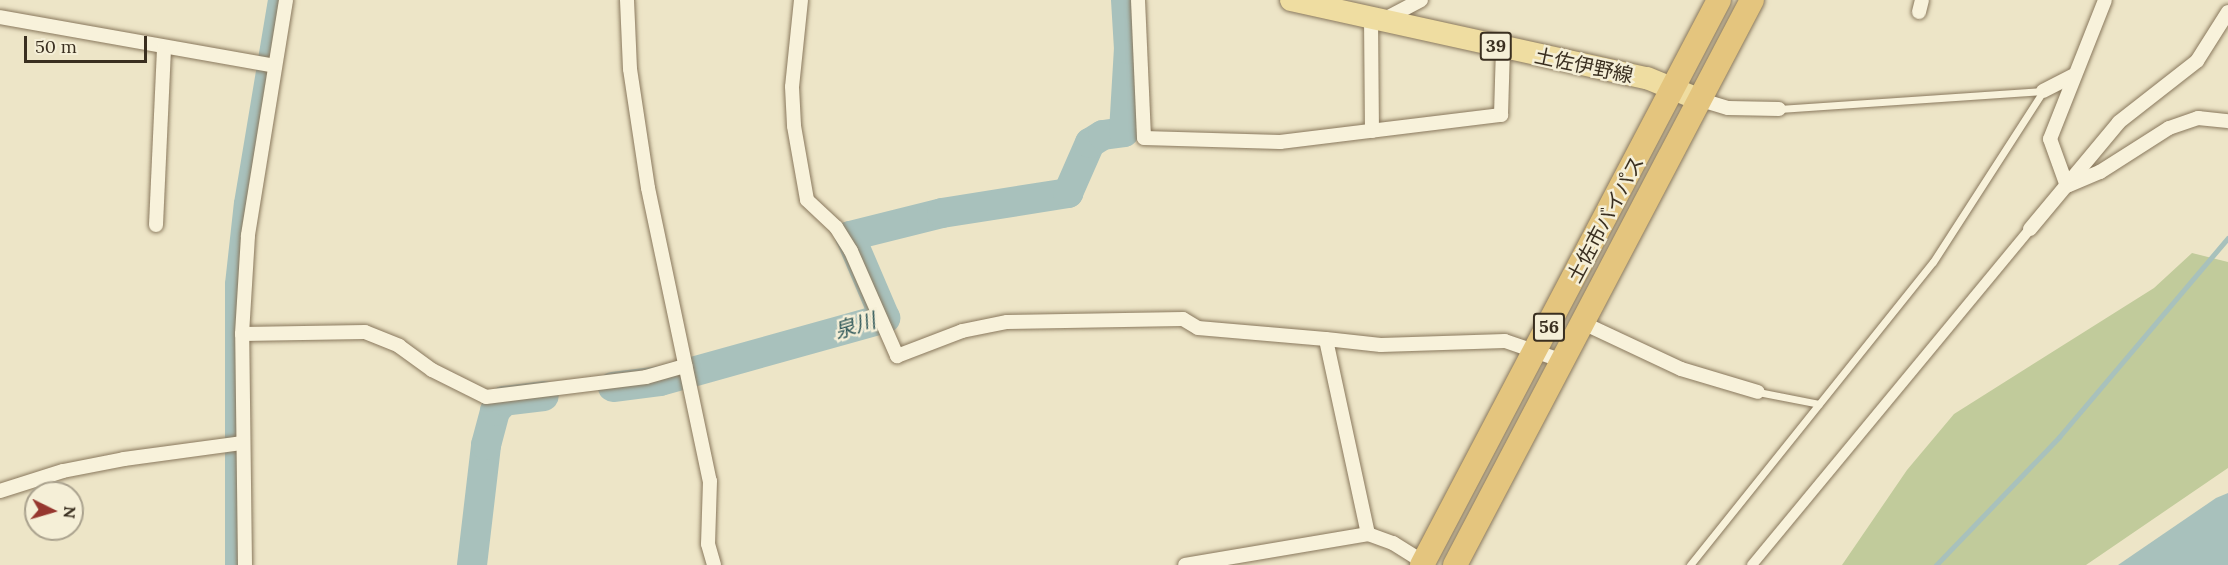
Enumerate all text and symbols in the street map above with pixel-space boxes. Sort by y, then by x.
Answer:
scale bar [27,24,150,62]
road number: 39 [1480,31,1512,61]
text: 50 m [35,35,77,58]
street label: 土佐伊野線 [1533,43,1635,87]
street label: 土佐市バイパス [1562,152,1648,286]
water label: 泉川 [831,308,879,344]
road number: 56 [1532,312,1566,342]
north arrow [24,481,84,541]
text: N [59,505,80,519]

